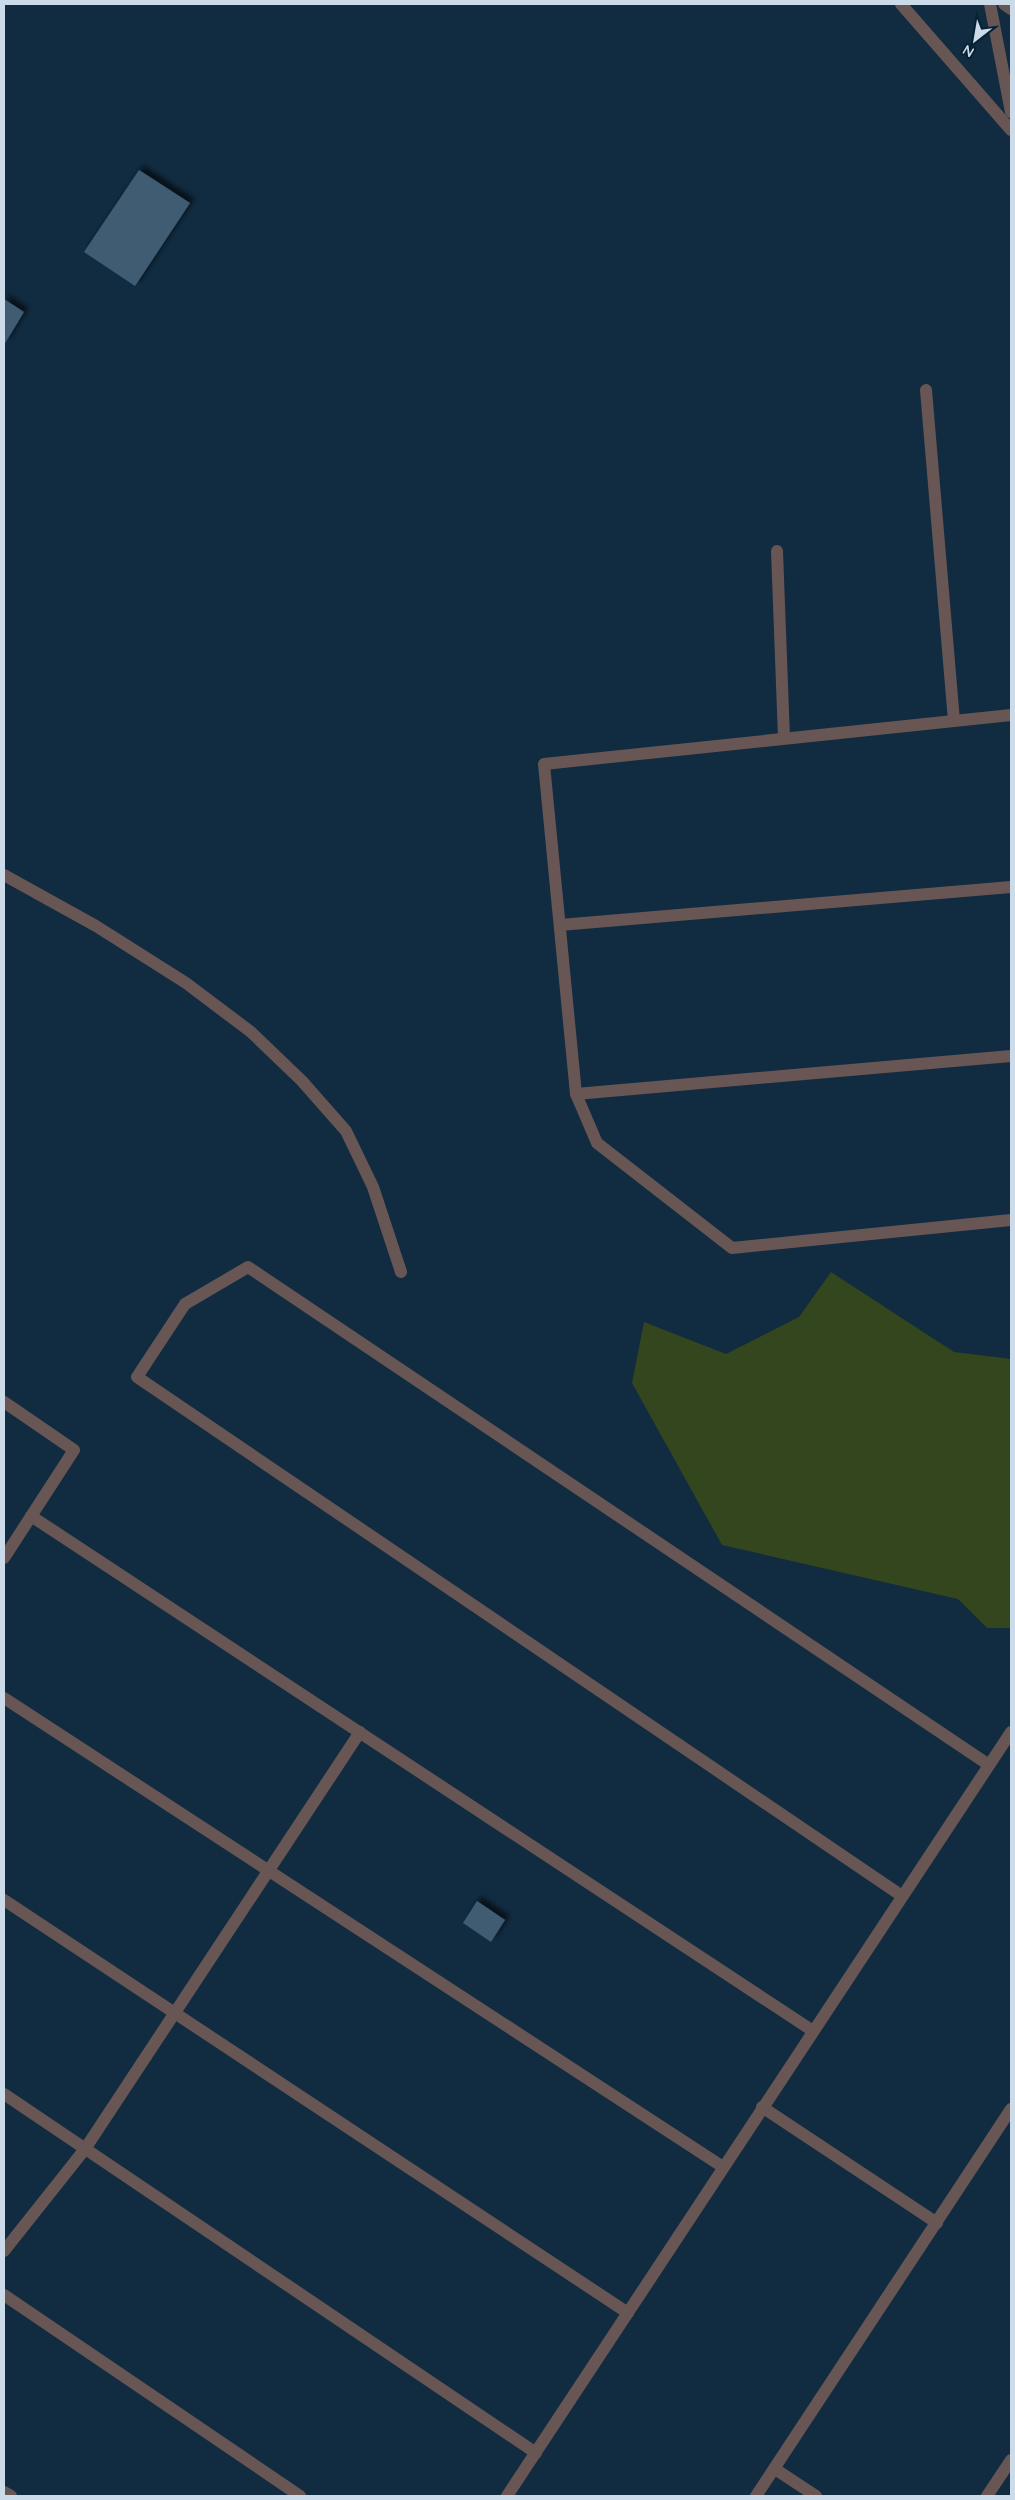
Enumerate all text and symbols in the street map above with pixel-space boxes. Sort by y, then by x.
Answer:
north arrow [950,15,1000,65]
text: N [959,41,977,62]

